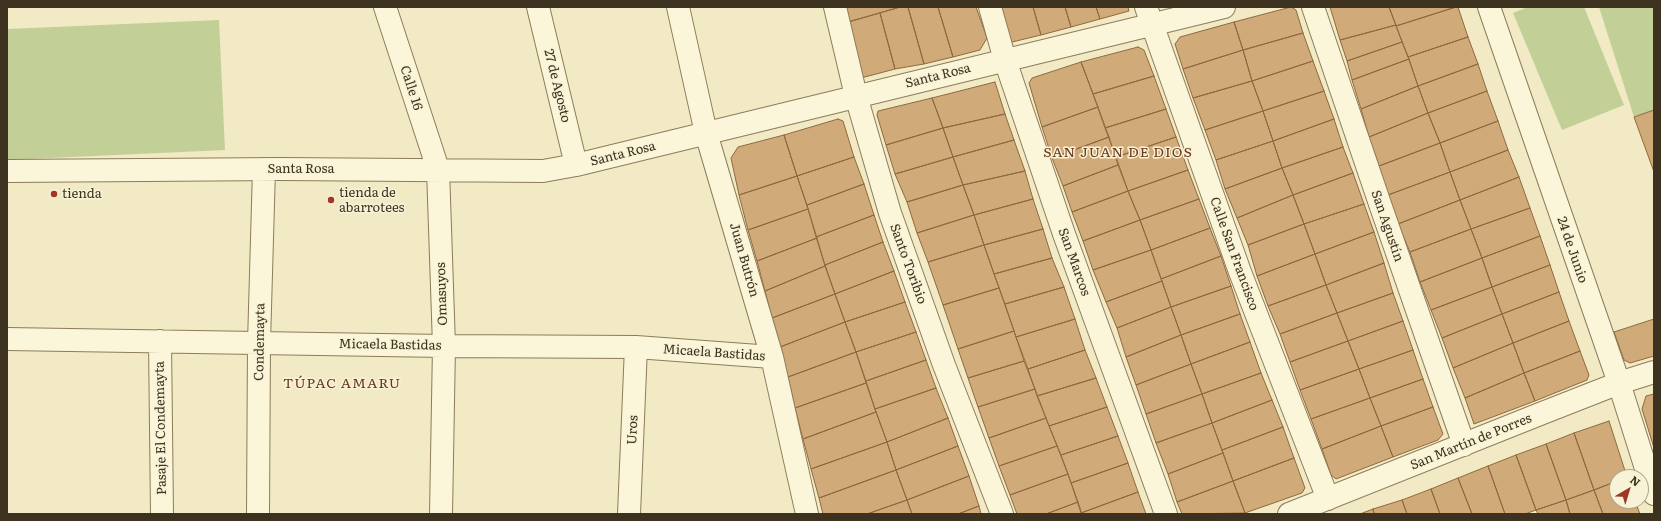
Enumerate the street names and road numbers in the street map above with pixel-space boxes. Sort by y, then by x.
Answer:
street label: 27 de Agosto [540,48,574,124]
street label: Santa Rosa [904,60,972,92]
street label: Calle 16 [396,64,426,112]
street label: Santa Rosa [589,138,657,170]
street label: Santa Rosa [268,161,334,177]
street label: San Agustín [1367,188,1407,264]
street label: Calle San Francisco [1206,195,1262,313]
street label: 24 de Junio [1553,215,1591,285]
street label: Juan Butrón [726,221,762,299]
street label: Santo Toribio [886,222,930,306]
street label: San Marcos [1055,226,1093,298]
street label: Omasuyos [433,262,451,326]
street label: Condemayta [252,303,268,381]
street label: Micaela Bastidas [339,336,441,354]
street label: Micaela Bastidas [662,342,766,364]
street label: Pasaje El Condemayta [152,361,170,495]
street label: San Martín de Porres [1408,411,1534,473]
street label: Uros [624,415,642,445]

